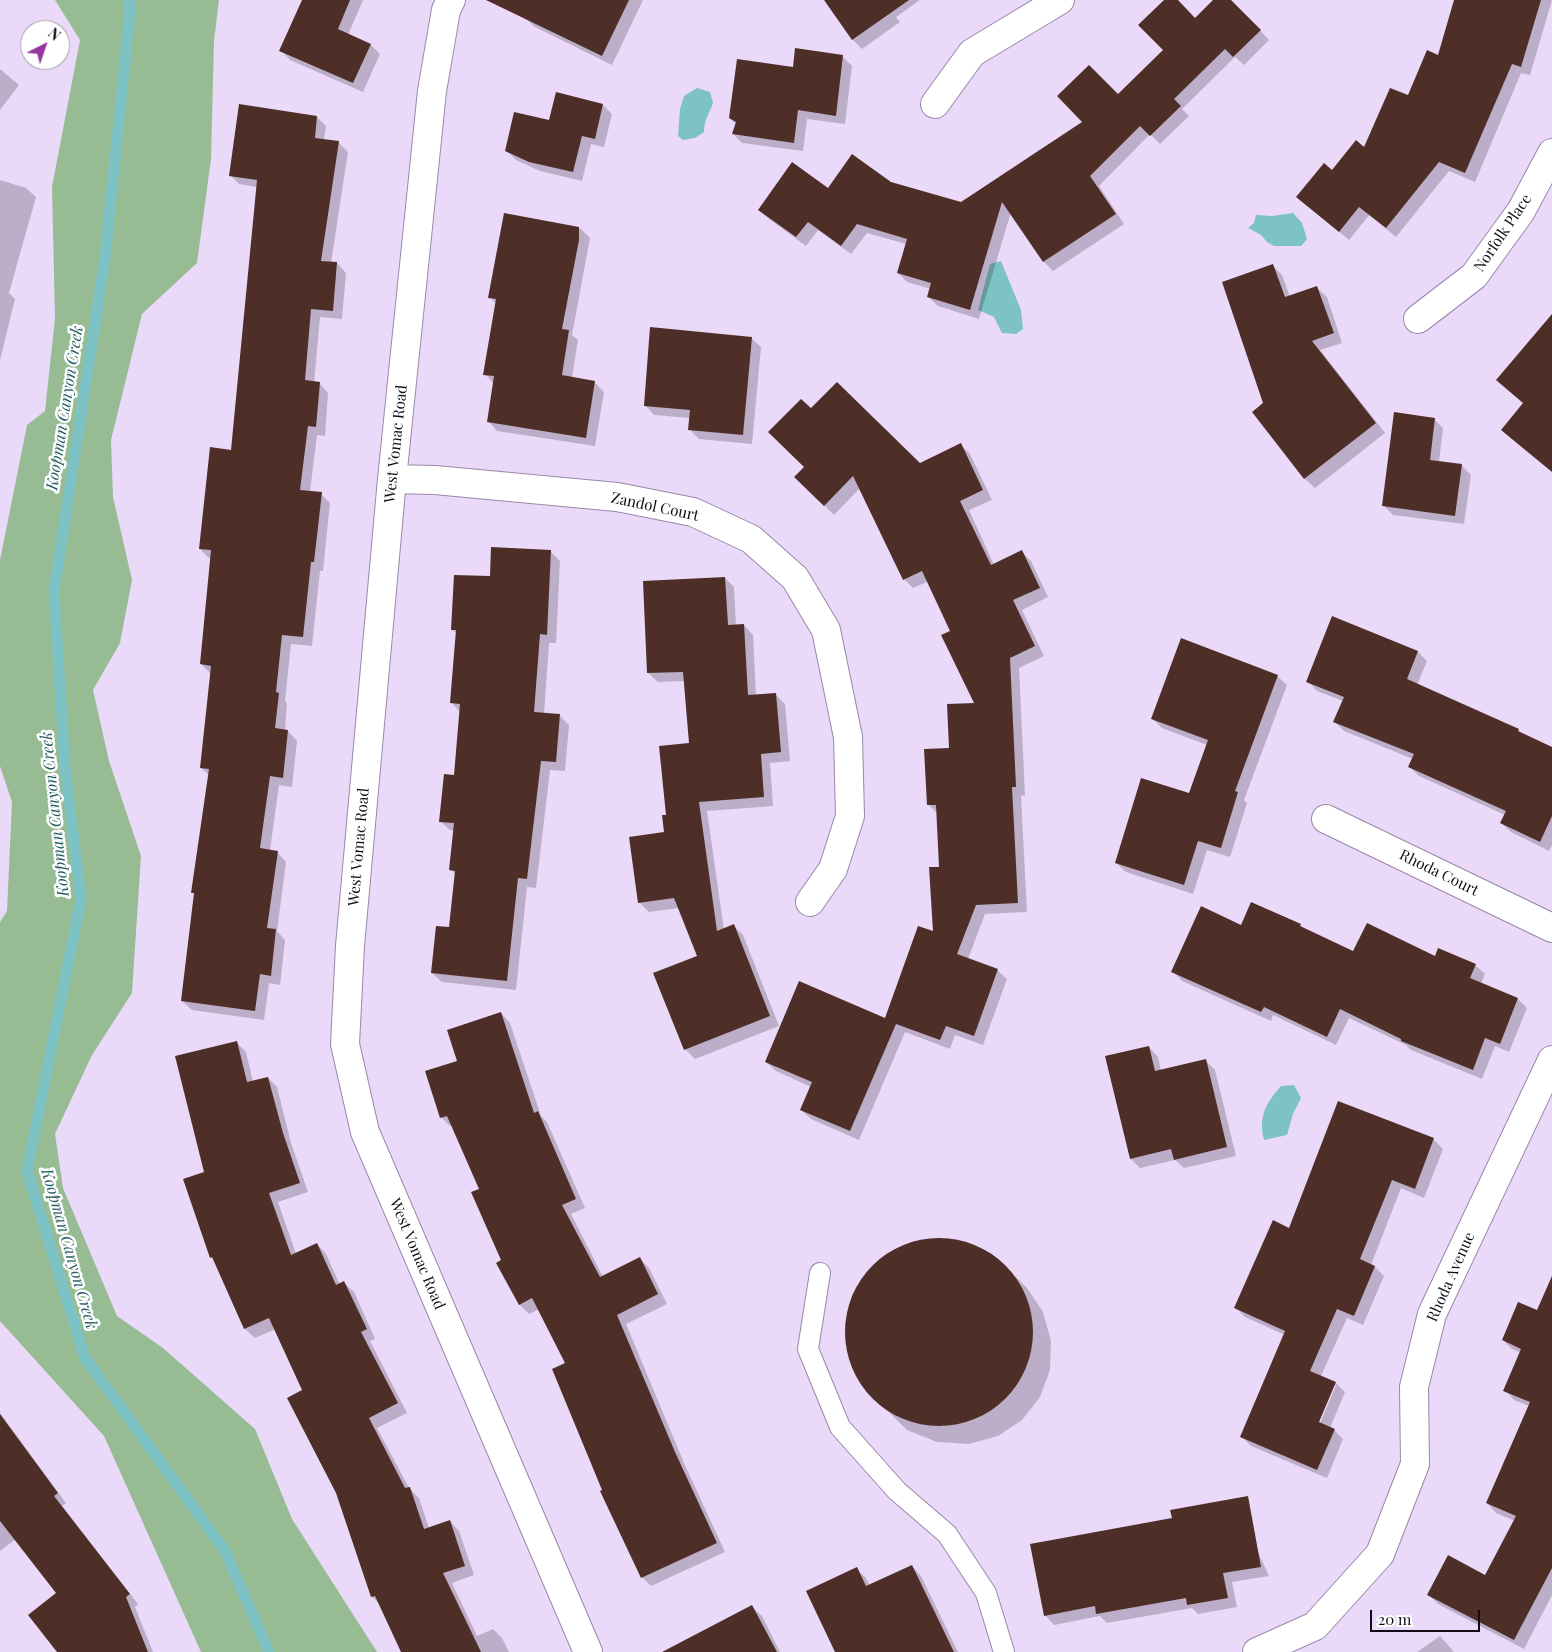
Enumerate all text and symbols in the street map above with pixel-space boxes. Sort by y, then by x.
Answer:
north arrow [20,20,70,70]
text: N [44,24,65,45]
street label: Norfolk Place [1471,191,1535,275]
water label: Koopman Canyon Creek [43,325,87,491]
street label: West Vomac Road [381,384,411,504]
street label: Zandol Court [609,489,701,525]
water label: Koopman Canyon Creek [37,730,73,898]
street label: West Vomac Road [345,787,373,907]
street label: Rhoda Court [1396,846,1482,900]
water label: Koopman Canyon Creek [37,1167,101,1331]
street label: West Vomac Road [386,1196,448,1312]
street label: Rhoda Avenue [1423,1229,1479,1325]
scale bar [1372,1600,1482,1632]
text: 20 m [1378,1609,1411,1629]

